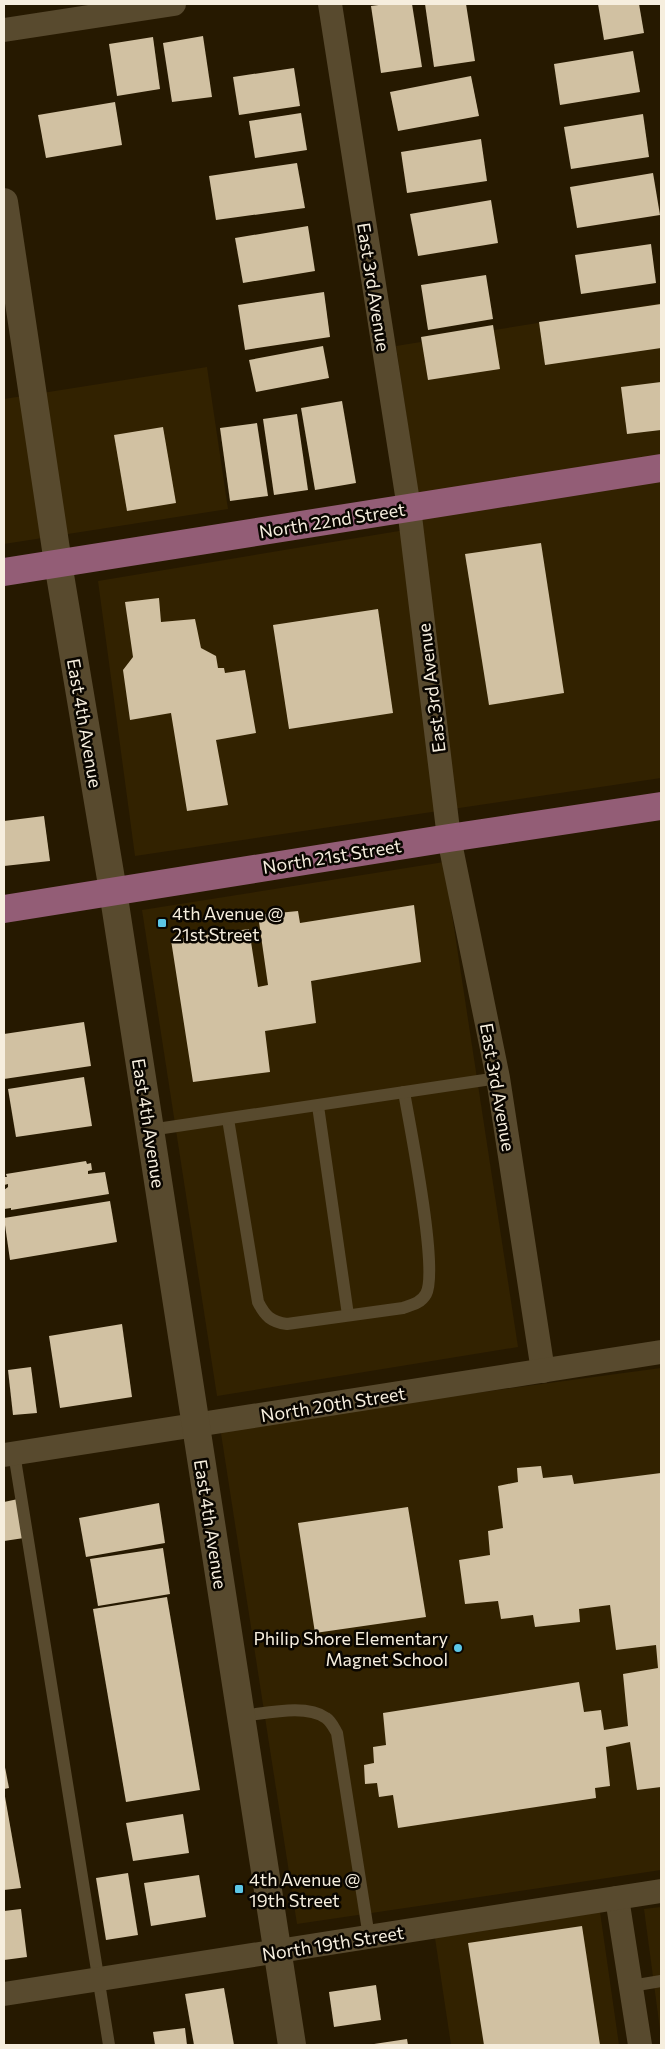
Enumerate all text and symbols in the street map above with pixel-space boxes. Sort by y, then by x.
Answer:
street label: East 3rd Avenue [353,221,395,353]
street label: North 22nd Street [257,498,407,542]
street label: East 3rd Avenue [412,622,450,754]
street label: East 4th Avenue [63,657,107,789]
street label: North 21st Street [261,834,403,878]
place label: 4th Avenue @ 21st Street [172,902,283,945]
marker: 4th Avenue @ 21st Street [156,917,168,929]
street label: East 3rd Avenue [476,1021,520,1153]
street label: East 4th Avenue [128,1057,170,1189]
street label: North 20th Street [259,1382,407,1426]
street label: East 4th Avenue [190,1458,232,1590]
place label: Philip Shore Elementary Magnet School [253,1627,448,1670]
marker: Philip Shore Elementary Magnet School [452,1642,464,1654]
place label: 4th Avenue @ 19th Street [249,1868,360,1911]
marker: 4th Avenue @ 19th Street [233,1883,245,1895]
street label: North 19th Street [261,1921,405,1965]

